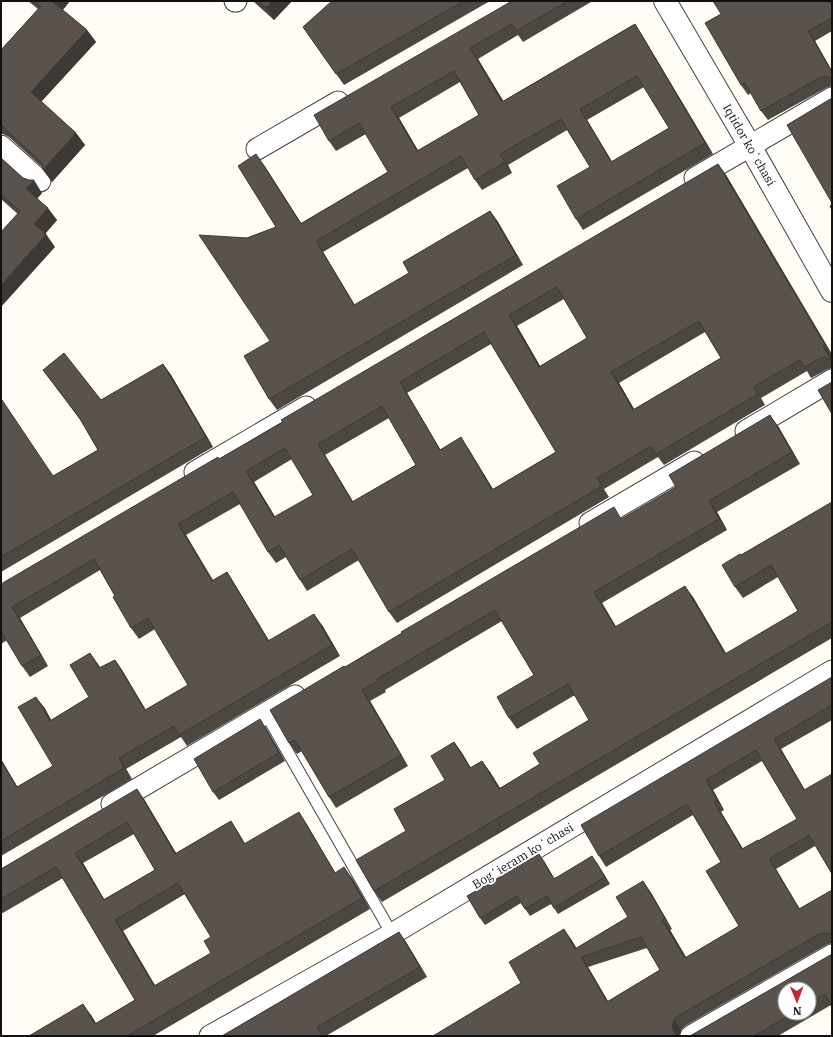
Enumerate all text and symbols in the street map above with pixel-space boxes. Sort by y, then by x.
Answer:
street label: Iqtidor koʻchasi [720,101,779,189]
street label: Bogʻieram koʻchasi [469,819,576,892]
north arrow [777,981,817,1021]
text: N [792,1004,802,1018]

